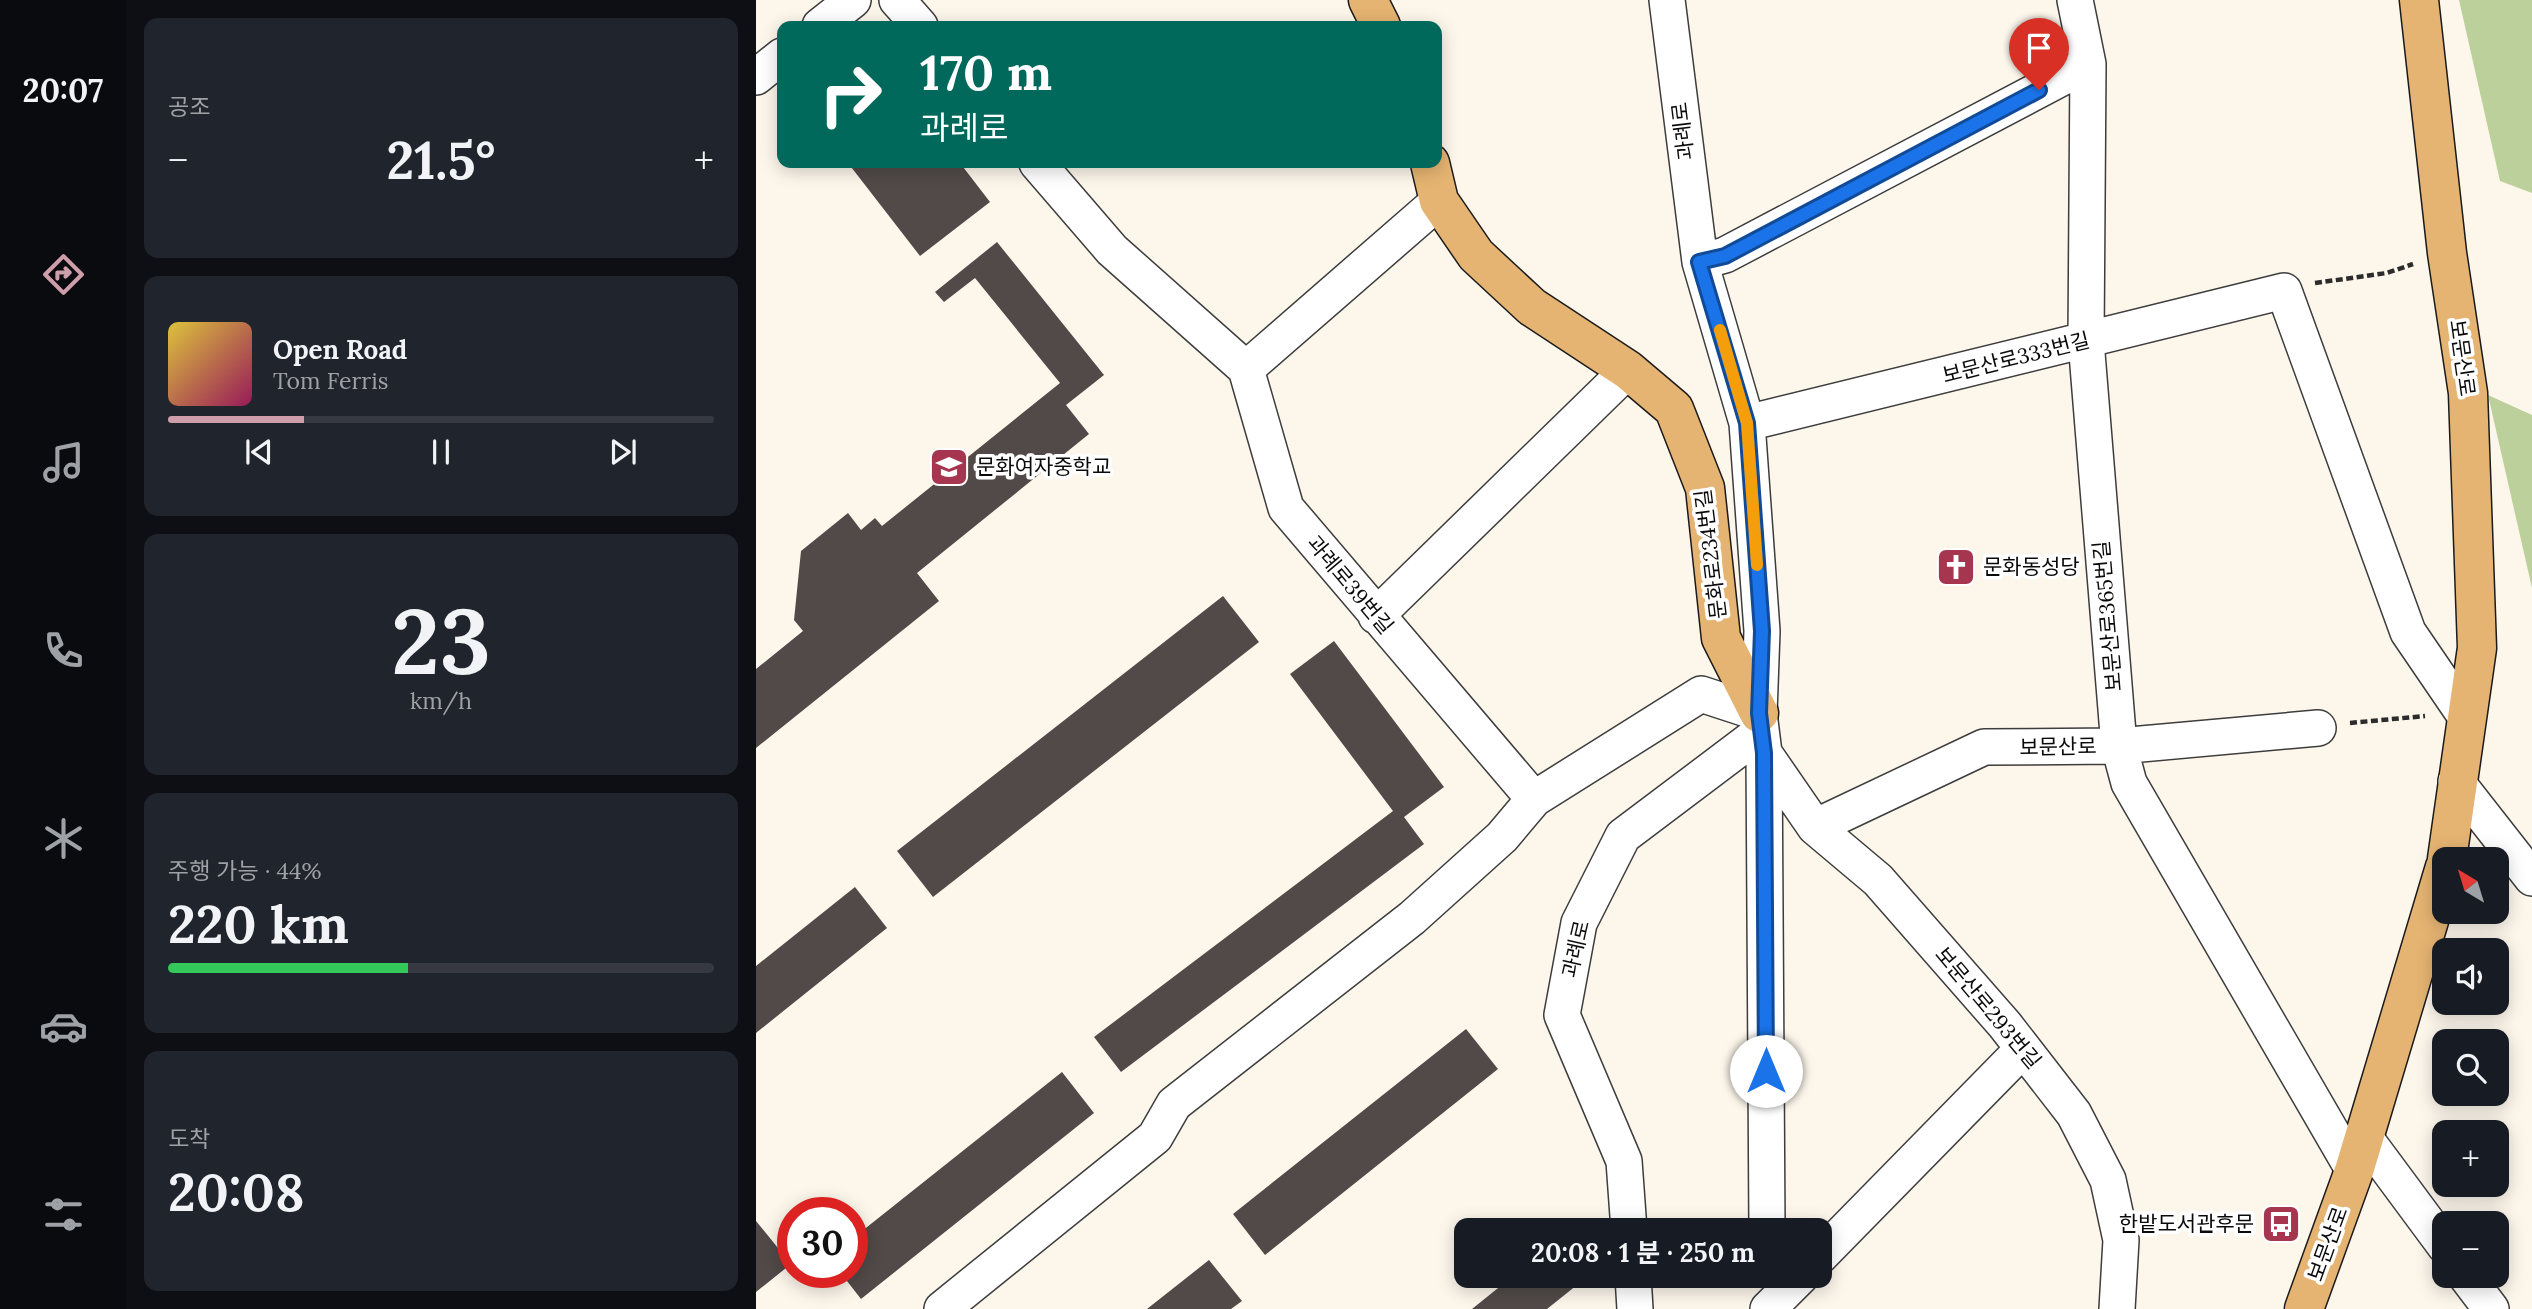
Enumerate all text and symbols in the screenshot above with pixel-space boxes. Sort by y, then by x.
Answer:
pin [2009,18,2069,90]
icon: arrive [2020,29,2058,67]
text: 170 m [920,41,1052,103]
icon: right [805,49,896,140]
text: 20:07 [23,70,103,111]
text: 공조 [168,92,210,121]
street label: 과례로 [1666,101,1699,161]
text: 과례로 [920,107,1008,148]
text: 21.5° [387,127,495,193]
text: − [168,136,188,184]
text: + [694,136,714,184]
icon: directions [39,250,88,299]
street label: 보문산로 [2444,318,2481,398]
street label: 보문산로333번길 [1939,326,2092,389]
text: Open Road [273,333,407,366]
text: Tom Ferris [273,366,388,395]
icon: previous [240,433,278,471]
icon: pause [422,433,460,471]
icon: next [604,433,642,471]
icon: music [39,438,88,487]
school or university icon: 문화여자중학교 [928,446,970,488]
place label: 문화여자중학교 [976,453,1111,480]
street label: 문화로234번길 [1689,488,1732,621]
street label: 과례로39번길 [1301,530,1399,639]
street label: 보문산로365번길 [2087,540,2128,693]
church icon: 문화동성당 [1935,546,1977,588]
place label: 문화동성당 [1983,553,2080,580]
text: 23 [391,582,491,699]
icon: phone [39,626,88,675]
text: km/h [410,686,472,715]
street label: 보문산로 [2019,732,2097,761]
icon: climate [39,814,88,863]
north arrow [2432,847,2510,924]
map controls [2432,847,2509,1288]
text: 주행 가능 · 44% [168,856,321,885]
text: 220 km [168,891,349,957]
street label: 과례로 [1556,918,1595,980]
button: sound [2432,938,2509,1015]
street label: 보문산로293번길 [1929,941,2047,1074]
icon: car [39,1002,88,1051]
button: search [2432,1029,2509,1106]
position arrow [1729,1034,1803,1108]
button: + [2432,1120,2509,1197]
text: 도착 [168,1124,210,1153]
text: 20:08 [168,1159,305,1225]
icon: filters [39,1190,88,1239]
speed limit sign: 30 [777,1197,868,1288]
bus stop icon: 한밭도서관후문 [2260,1203,2302,1245]
street label: 보문산로 [2302,1203,2353,1285]
place label: 한밭도서관후문 [2119,1210,2254,1237]
button: − [2432,1211,2509,1288]
text: 20:08 · 1 분 · 250 m [1531,1236,1755,1269]

